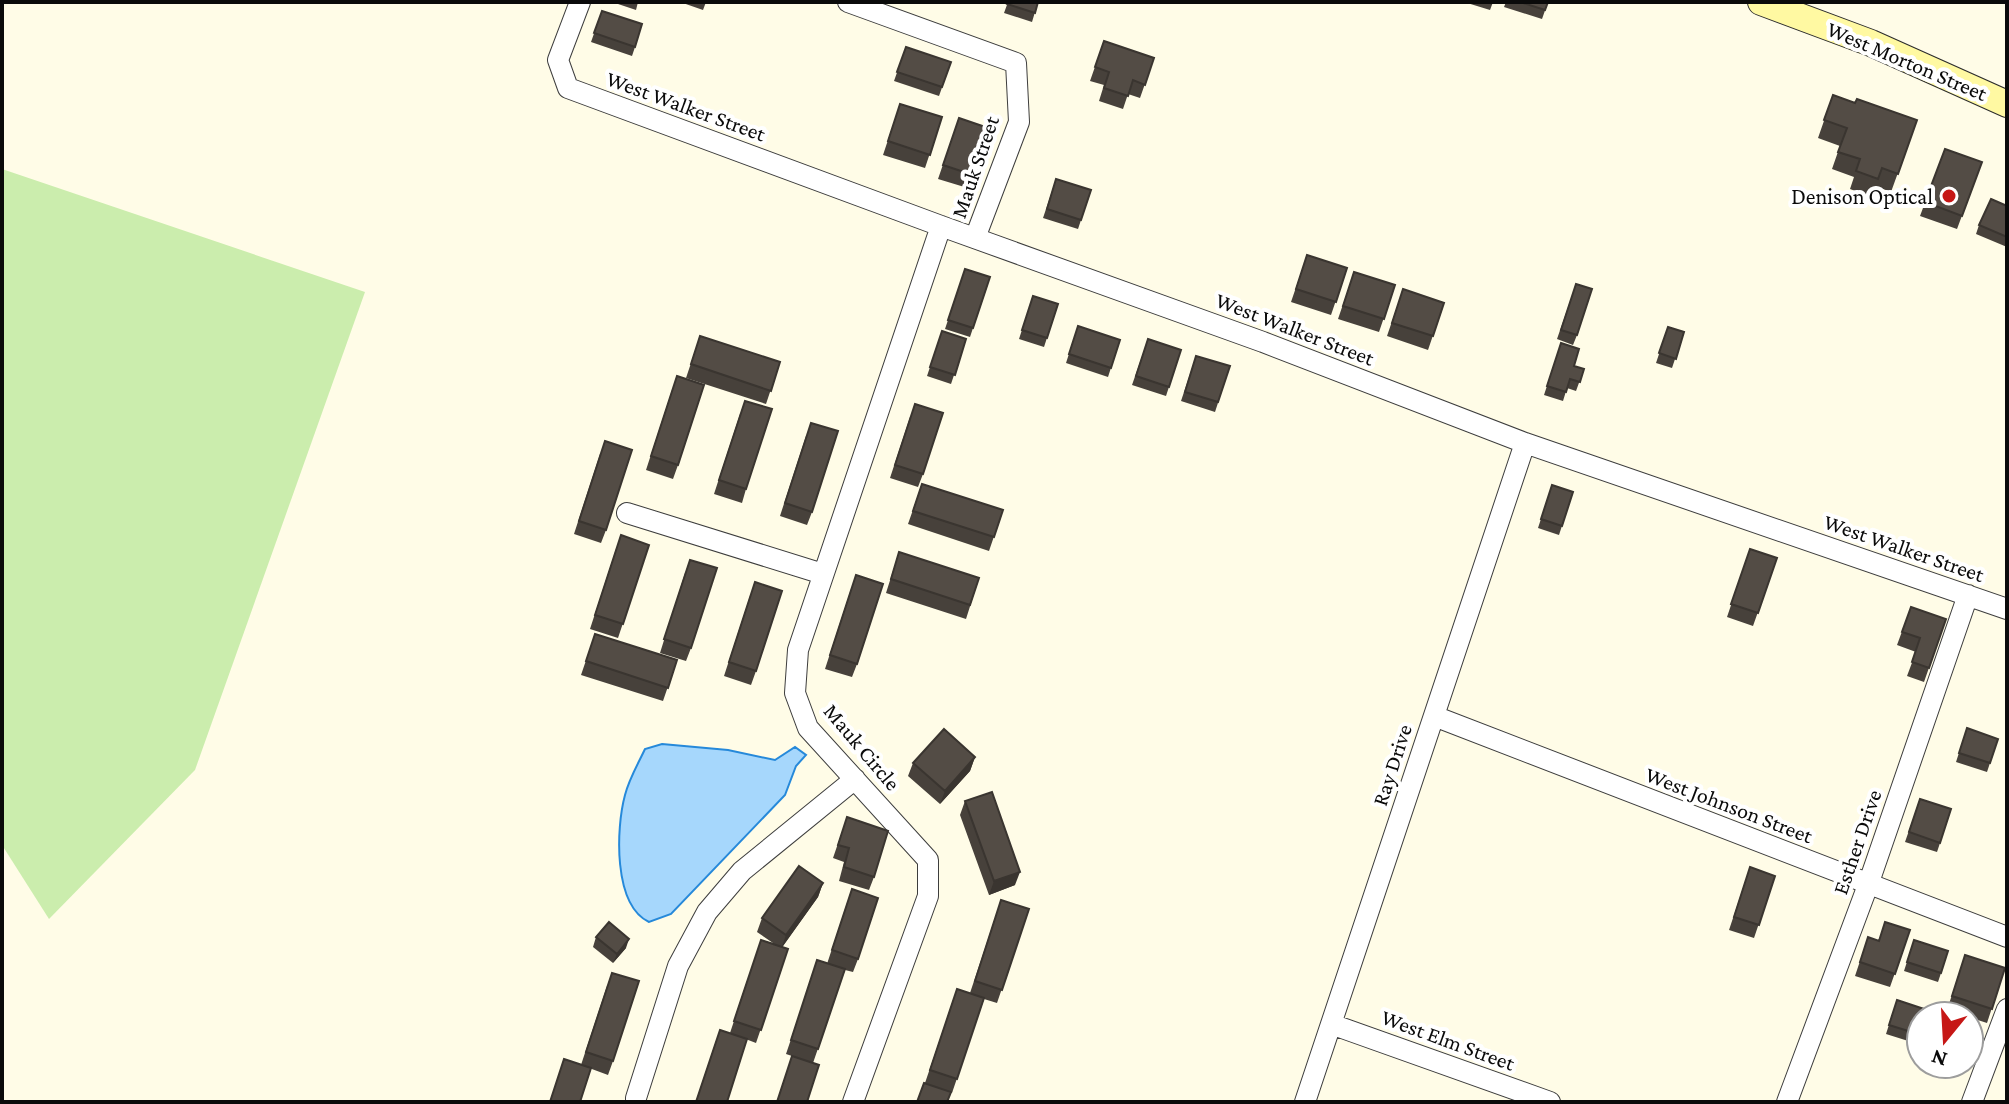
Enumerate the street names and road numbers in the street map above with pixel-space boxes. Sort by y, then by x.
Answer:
street label: West Morton Street [1823,16,1991,106]
street label: West Walker Street [603,66,770,147]
street label: Mauk Street [946,112,1004,221]
street label: West Walker Street [1212,287,1378,371]
street label: West Walker Street [1821,509,1988,587]
street label: Mauk Circle [819,699,905,795]
street label: Ray Drive [1367,721,1417,809]
street label: West Johnson Street [1642,762,1817,849]
street label: Esther Drive [1827,786,1887,898]
street label: West Elm Street [1378,1004,1519,1076]

